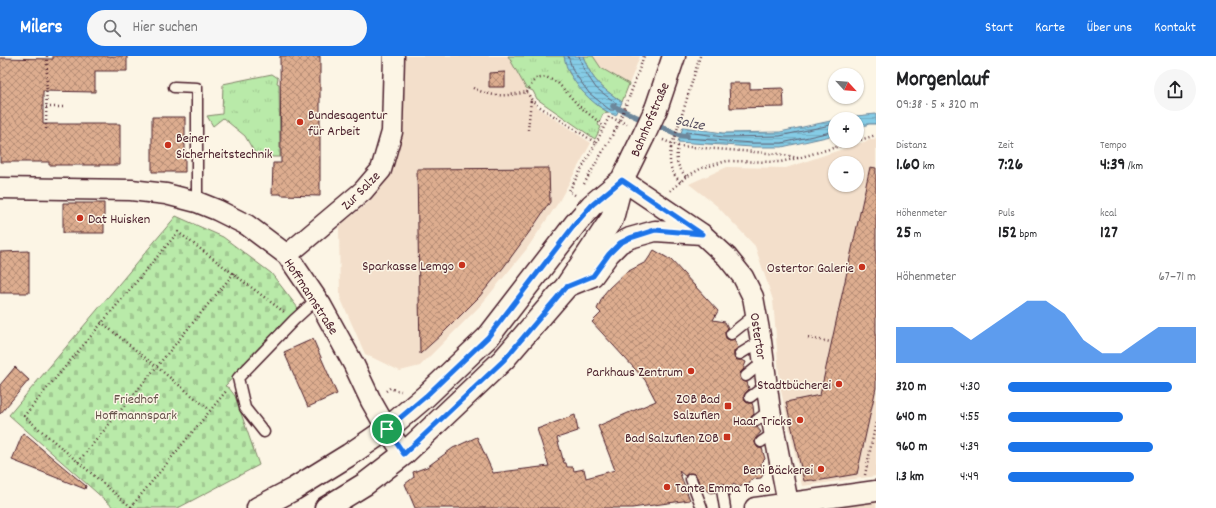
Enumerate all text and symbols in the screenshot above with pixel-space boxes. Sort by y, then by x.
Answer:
search box [87,10,367,46]
text: Milers [20,15,63,42]
icon: search [101,17,123,39]
text: Hier suchen [133,17,198,39]
text: Start [985,18,1013,38]
text: Karte [1035,18,1065,38]
text: Über uns [1087,18,1132,38]
text: Kontakt [1154,18,1196,38]
text: Morgenlauf [896,65,989,96]
north arrow [828,68,864,104]
map controls [828,68,864,192]
button: share [1154,69,1196,111]
street label: Bahnhofstraße [626,79,676,160]
text: 09:38 · 5 × 320 m [896,96,979,115]
place label: Bundesagentur für Arbeit [308,106,388,142]
water label: Salze [673,110,708,138]
button: + [828,112,864,148]
marker: Bundesagentur für Arbeit [295,117,305,127]
place label: Beiner Sicherheitstechnik [176,129,273,165]
text: Distanz [896,138,927,154]
text: Zeit [998,138,1014,154]
text: Tempo [1100,138,1127,154]
marker: Beiner Sicherheitstechnik [163,140,173,150]
text: 1.60 [896,154,920,178]
text: 7:26 [998,154,1023,178]
text: 4:39 [1100,154,1125,178]
button: − [828,156,864,192]
text: km [920,159,935,175]
text: /km [1125,159,1143,175]
street label: Zur Salze [337,167,386,216]
text: Höhenmeter [896,206,947,222]
text: Puls [998,206,1015,222]
text: kcal [1100,206,1117,222]
place label: Dat Huisken [88,210,150,230]
marker: Dat Huisken [75,213,85,223]
text: 25 [896,222,911,246]
text: 152 [998,222,1017,246]
text: 127 [1100,222,1118,246]
text: m [911,227,921,243]
text: bpm [1017,227,1037,243]
street label: Hoffmannstraße [278,255,343,339]
place label: Sparkasse Lemgo [362,257,454,277]
place label: Ostertor Galerie [767,259,854,279]
marker: Sparkasse Lemgo [457,260,467,270]
marker: Ostertor Galerie [857,262,867,272]
text: Höhenmeter [896,268,956,287]
text: 67–71 m [1158,268,1196,287]
street label: Ostertor [743,312,771,362]
place label: Parkhaus Zentrum [586,363,683,383]
marker: Parkhaus Zentrum [686,366,696,376]
place label: Stadtbücherei [757,376,831,396]
text: 320 m [896,378,926,397]
text: 4:30 [960,378,980,397]
marker: Stadtbücherei [834,379,844,389]
park label: Friedhof Hoffmannspark [95,390,177,426]
place label: ZOB Bad Salzuflen [673,390,720,426]
marker: ZOB Bad Salzuflen [723,401,733,411]
text: 640 m [896,408,927,427]
text: 4:55 [960,408,980,427]
pin [370,412,404,446]
place label: Haar Tricks [733,412,792,432]
marker: Haar Tricks [795,415,805,425]
icon: arrive [376,418,398,440]
place label: Bad Salzuflen ZOB [625,429,719,449]
marker: Bad Salzuflen ZOB [722,432,732,442]
text: 960 m [896,438,927,457]
text: 4:39 [960,438,979,457]
place label: Beni Bäckerei [743,461,813,481]
marker: Beni Bäckerei [816,464,826,474]
text: 1.3 km [896,468,924,487]
text: 4:49 [960,468,979,487]
place label: Tante Emma To Go [675,479,771,499]
marker: Tante Emma To Go [662,482,672,492]

